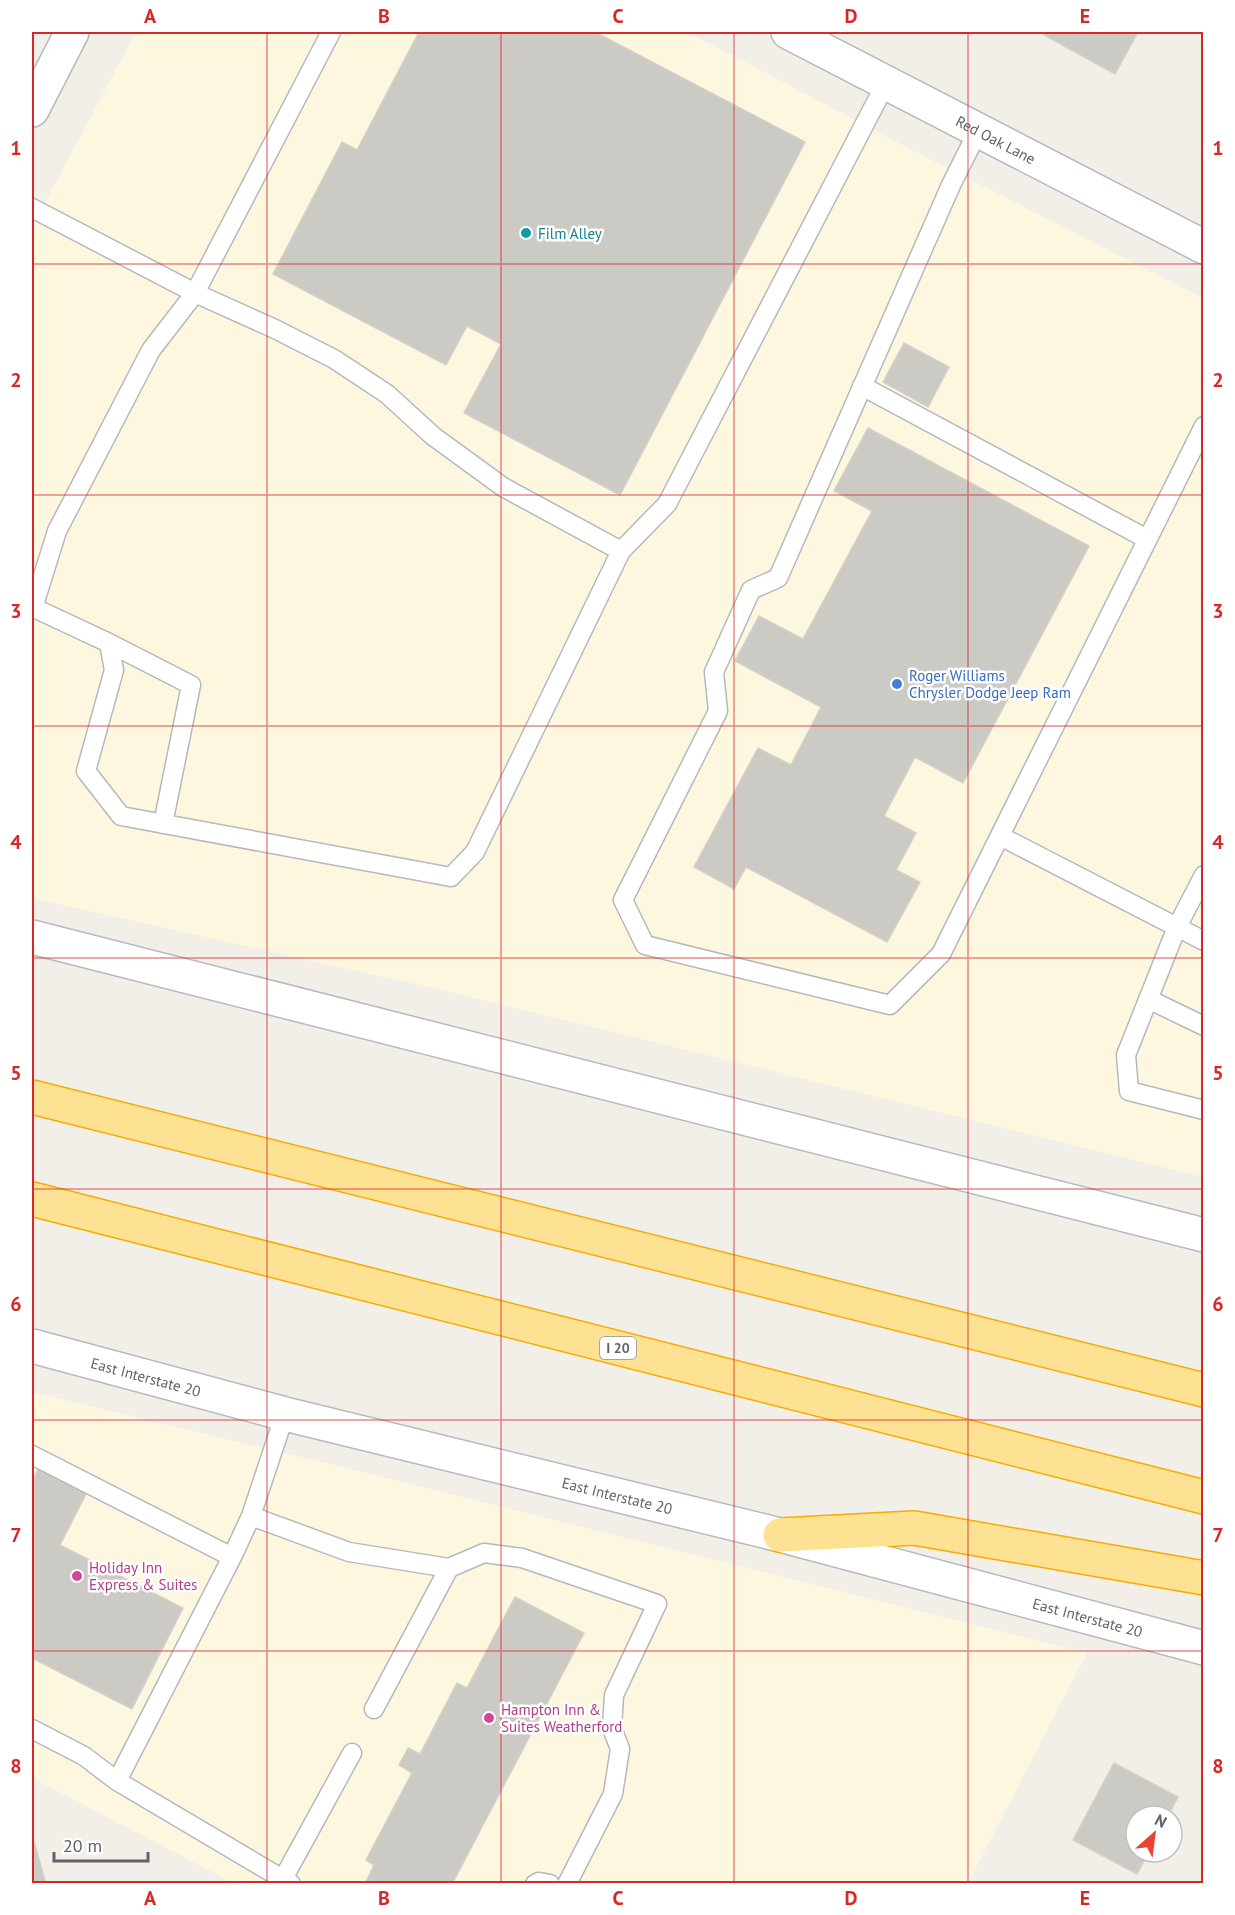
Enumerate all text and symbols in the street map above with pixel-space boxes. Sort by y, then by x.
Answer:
text: A [144,3,157,29]
text: B [378,3,390,29]
text: C [612,3,624,29]
text: D [845,3,858,29]
text: E [1080,3,1090,29]
street label: Red Oak Lane [953,111,1039,168]
text: 1 [10,135,22,161]
text: 1 [1212,135,1224,161]
place label: Film Alley [538,224,602,243]
marker: Film Alley [519,226,533,240]
text: 2 [10,367,22,393]
text: 2 [1212,367,1224,393]
text: 3 [10,598,22,624]
text: 3 [1212,598,1224,624]
place label: Roger Williams Chrysler Dodge Jeep Ram [909,666,1071,702]
marker: Roger Williams Chrysler Dodge Jeep Ram [890,677,904,691]
text: 4 [10,829,22,855]
text: 4 [1212,829,1224,855]
text: 5 [10,1060,22,1086]
text: 5 [1212,1060,1224,1086]
text: 6 [10,1291,22,1317]
text: 6 [1212,1291,1224,1317]
road number: I 20 [600,1337,636,1359]
street label: East Interstate 20 [89,1353,203,1400]
street label: East Interstate 20 [560,1473,674,1518]
text: 7 [10,1522,22,1548]
text: 7 [1212,1522,1224,1548]
place label: Holiday Inn Express & Suites [89,1558,197,1594]
marker: Holiday Inn Express & Suites [70,1569,84,1583]
street label: East Interstate 20 [1031,1593,1145,1641]
place label: Hampton Inn & Suites Weatherford [501,1700,622,1736]
marker: Hampton Inn & Suites Weatherford [482,1711,496,1725]
text: 8 [10,1753,22,1779]
text: 8 [1212,1753,1224,1779]
north arrow [1124,1804,1184,1864]
text: N [1152,1809,1170,1832]
scale bar [54,1825,148,1863]
text: 20 m [63,1834,102,1857]
text: A [144,1885,157,1911]
text: B [378,1885,390,1911]
text: C [612,1885,624,1911]
text: D [845,1885,858,1911]
text: E [1080,1885,1090,1911]

